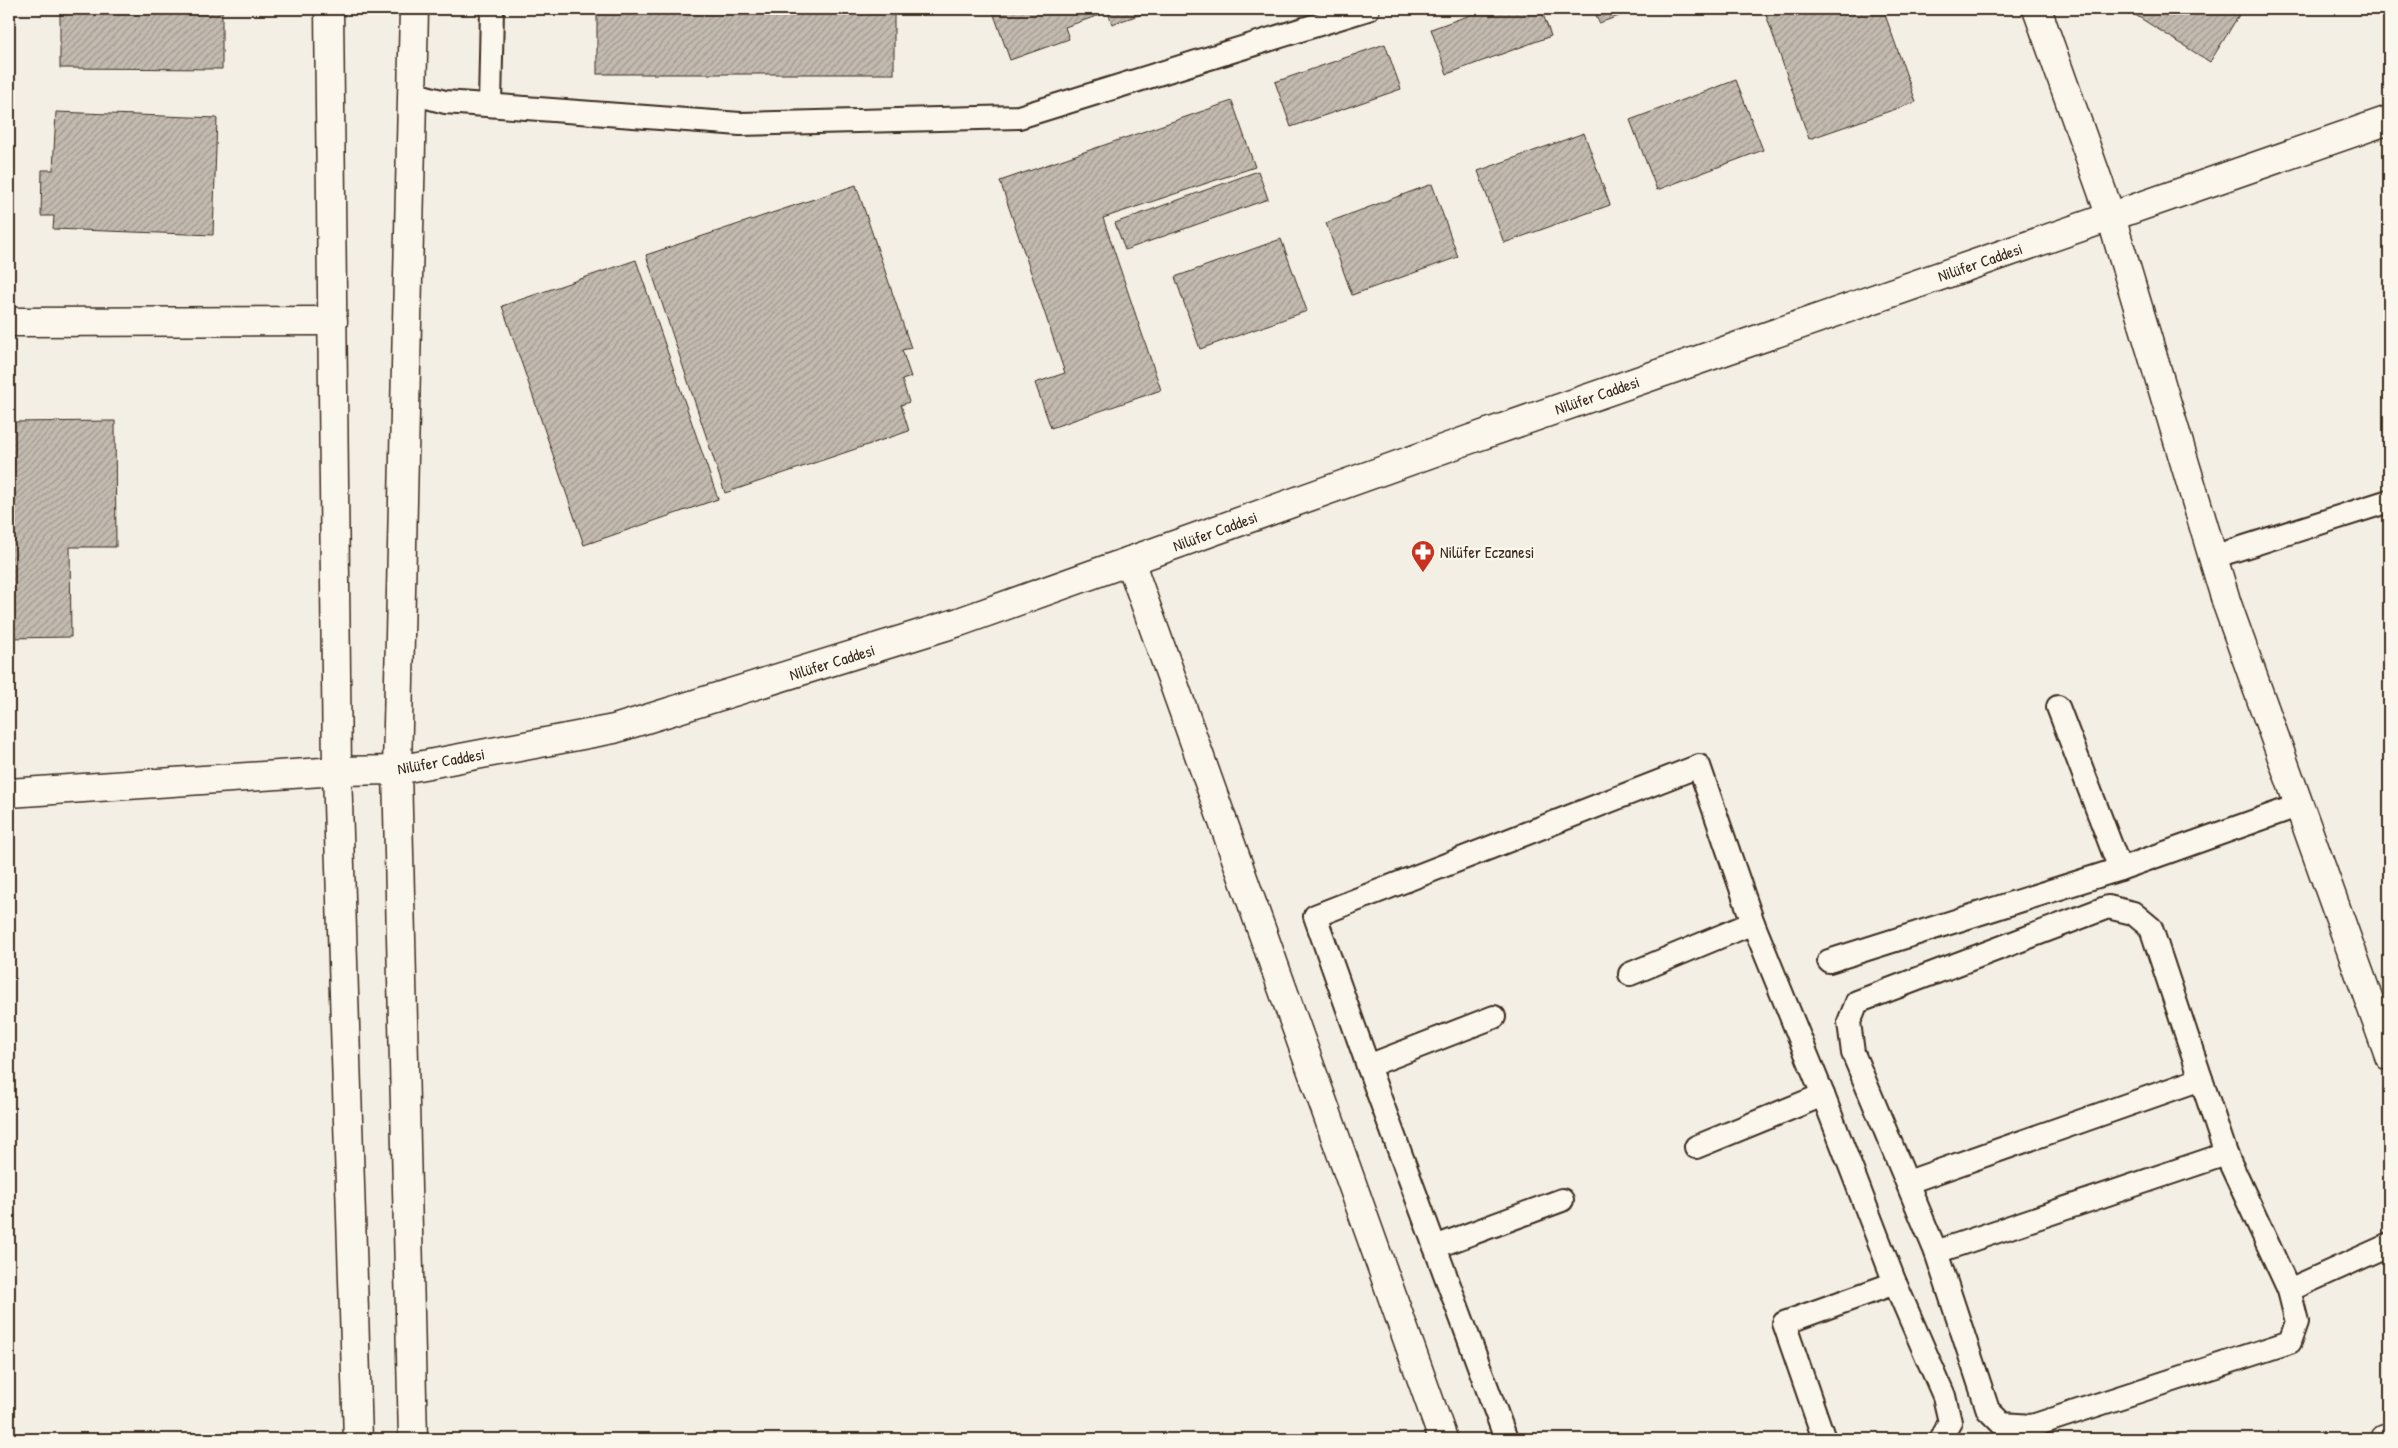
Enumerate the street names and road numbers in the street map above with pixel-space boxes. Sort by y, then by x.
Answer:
street label: Nilüfer Caddesi [1935,237,2025,287]
street label: Nilüfer Caddesi [1552,370,1642,420]
street label: Nilüfer Caddesi [1170,506,1260,556]
street label: Nilüfer Caddesi [787,639,877,685]
street label: Nilüfer Caddesi [396,742,486,780]

